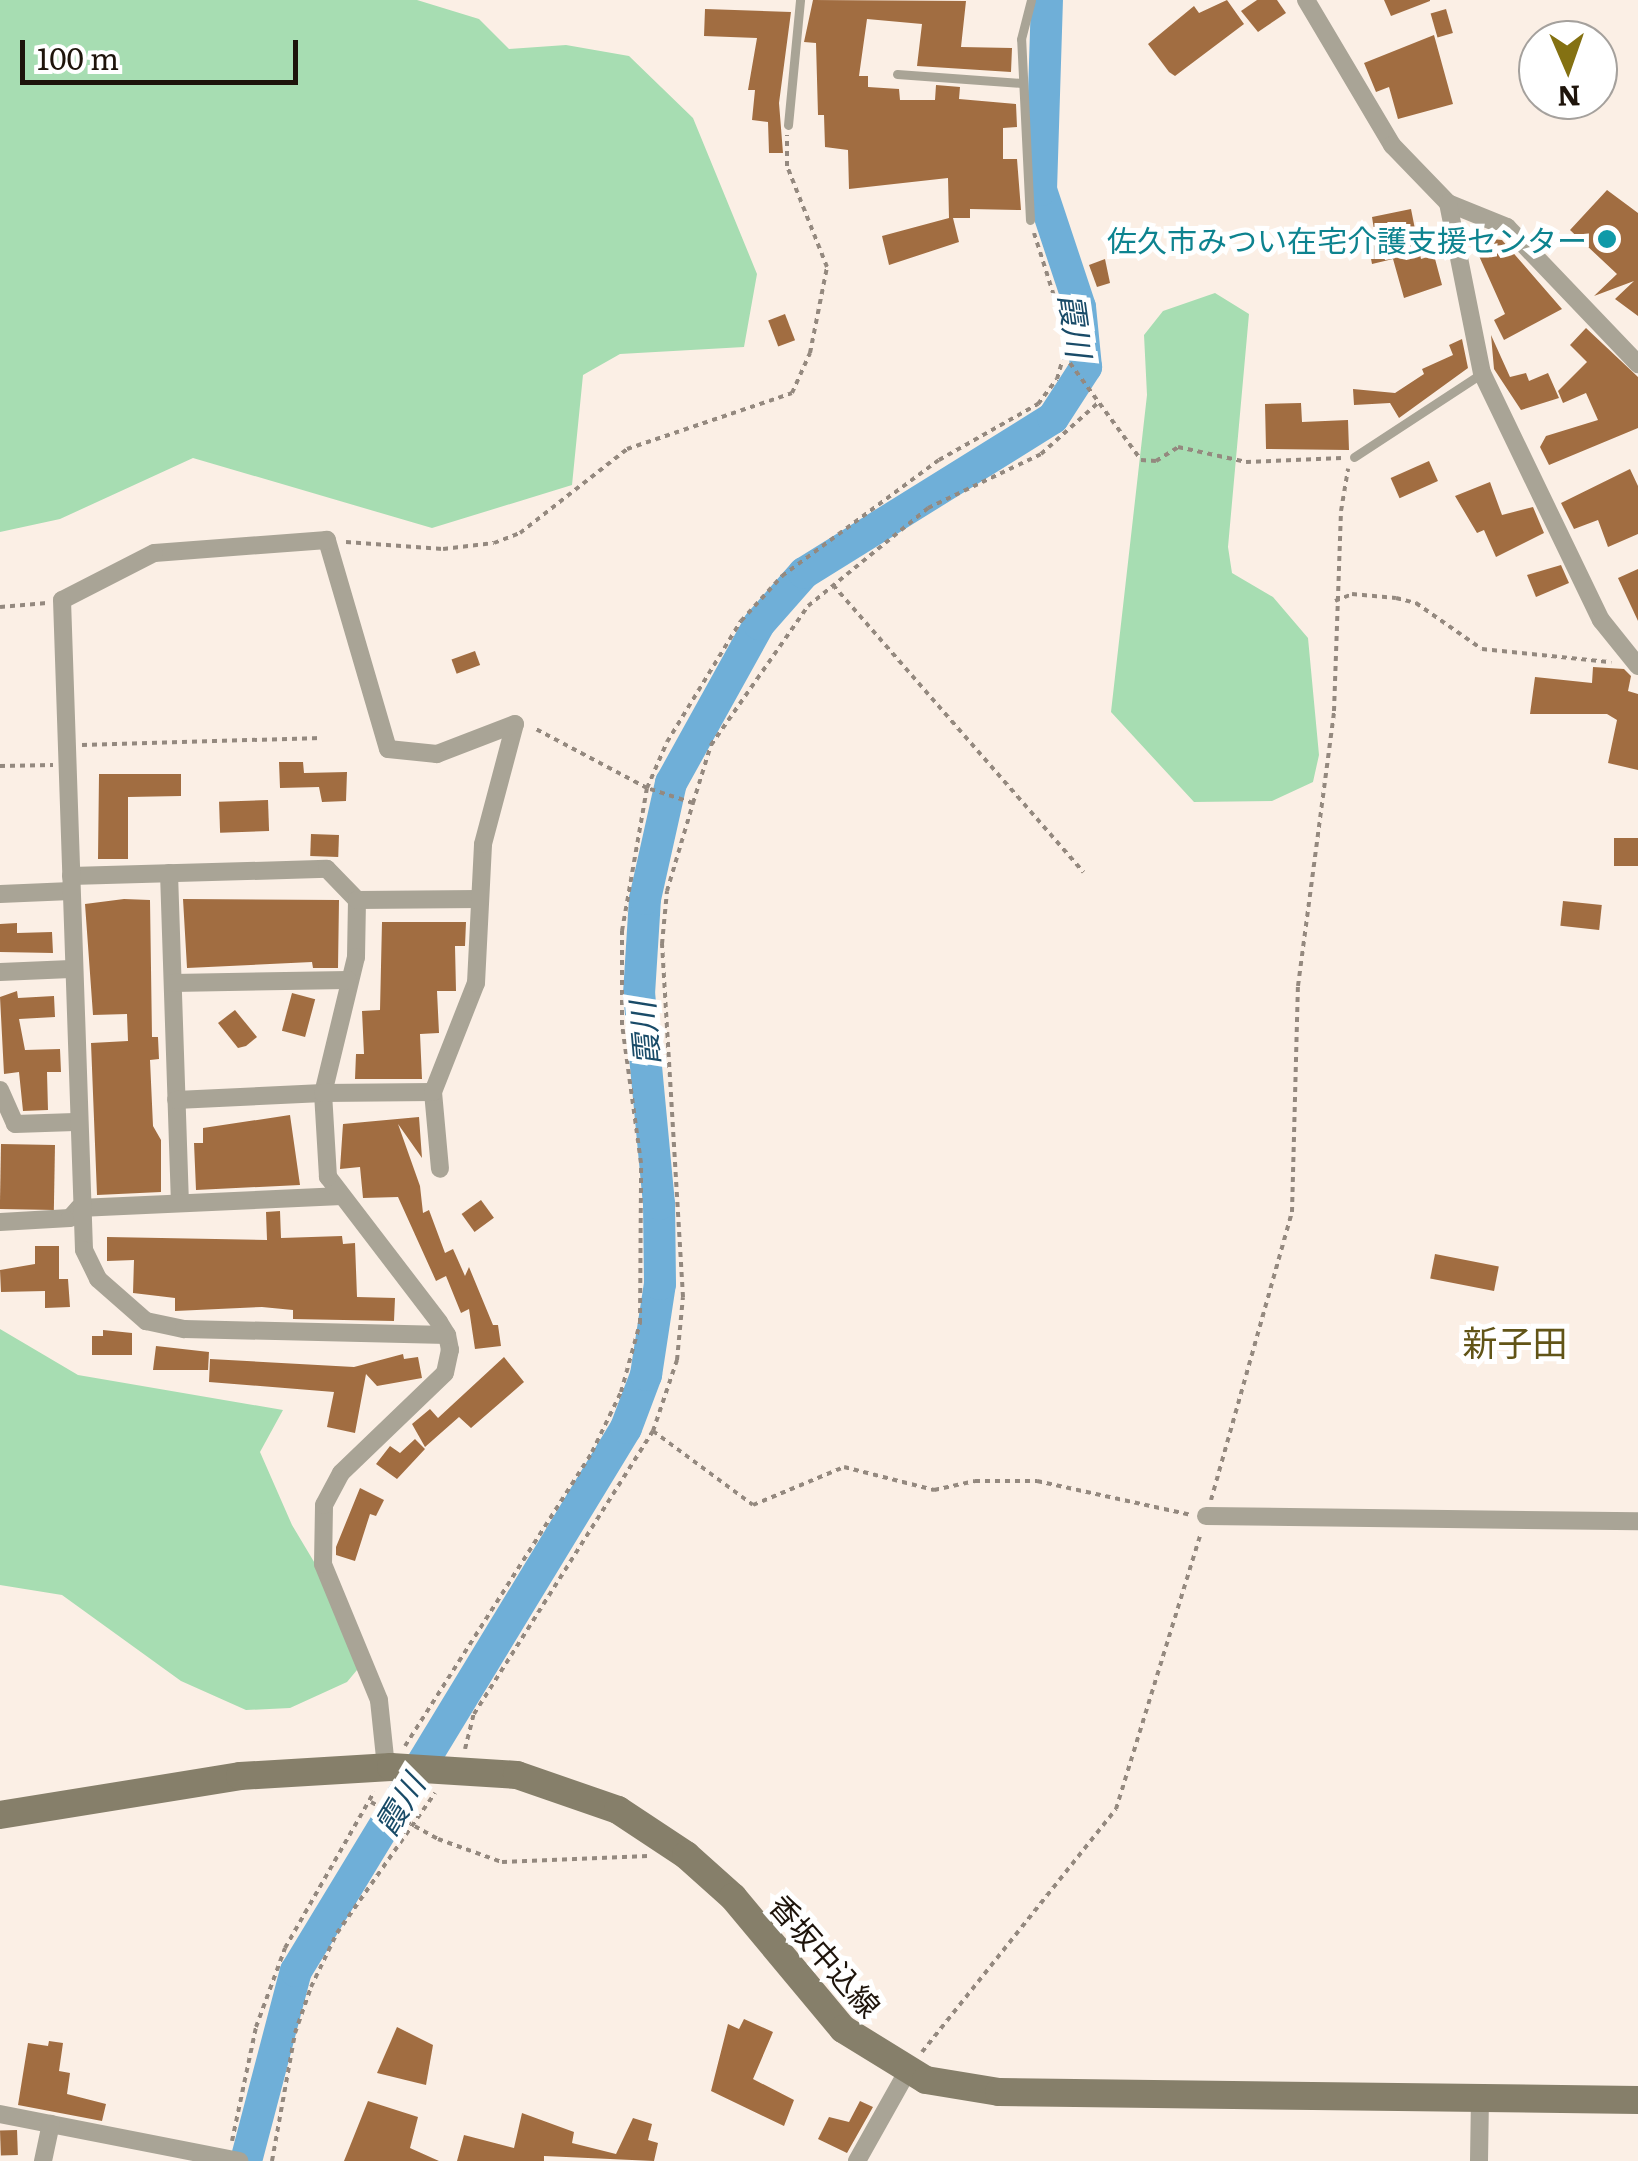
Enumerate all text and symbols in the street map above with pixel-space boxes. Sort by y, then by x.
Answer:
scale bar [25,20,302,82]
north arrow [1518,20,1618,120]
text: 100 m [37,35,119,79]
text: N [1557,77,1581,119]
place label: 佐久市みつい在宅介護支援センター [1107,221,1587,257]
marker: 佐久市みつい在宅介護支援センター [1596,228,1618,250]
water label: 霞川 [1054,291,1100,359]
water label: 霞川 [621,1000,665,1068]
district label: 新子田 [1463,1320,1567,1362]
water label: 霞川 [365,1767,431,1841]
street label: 香坂中込線 [763,1887,889,2023]

